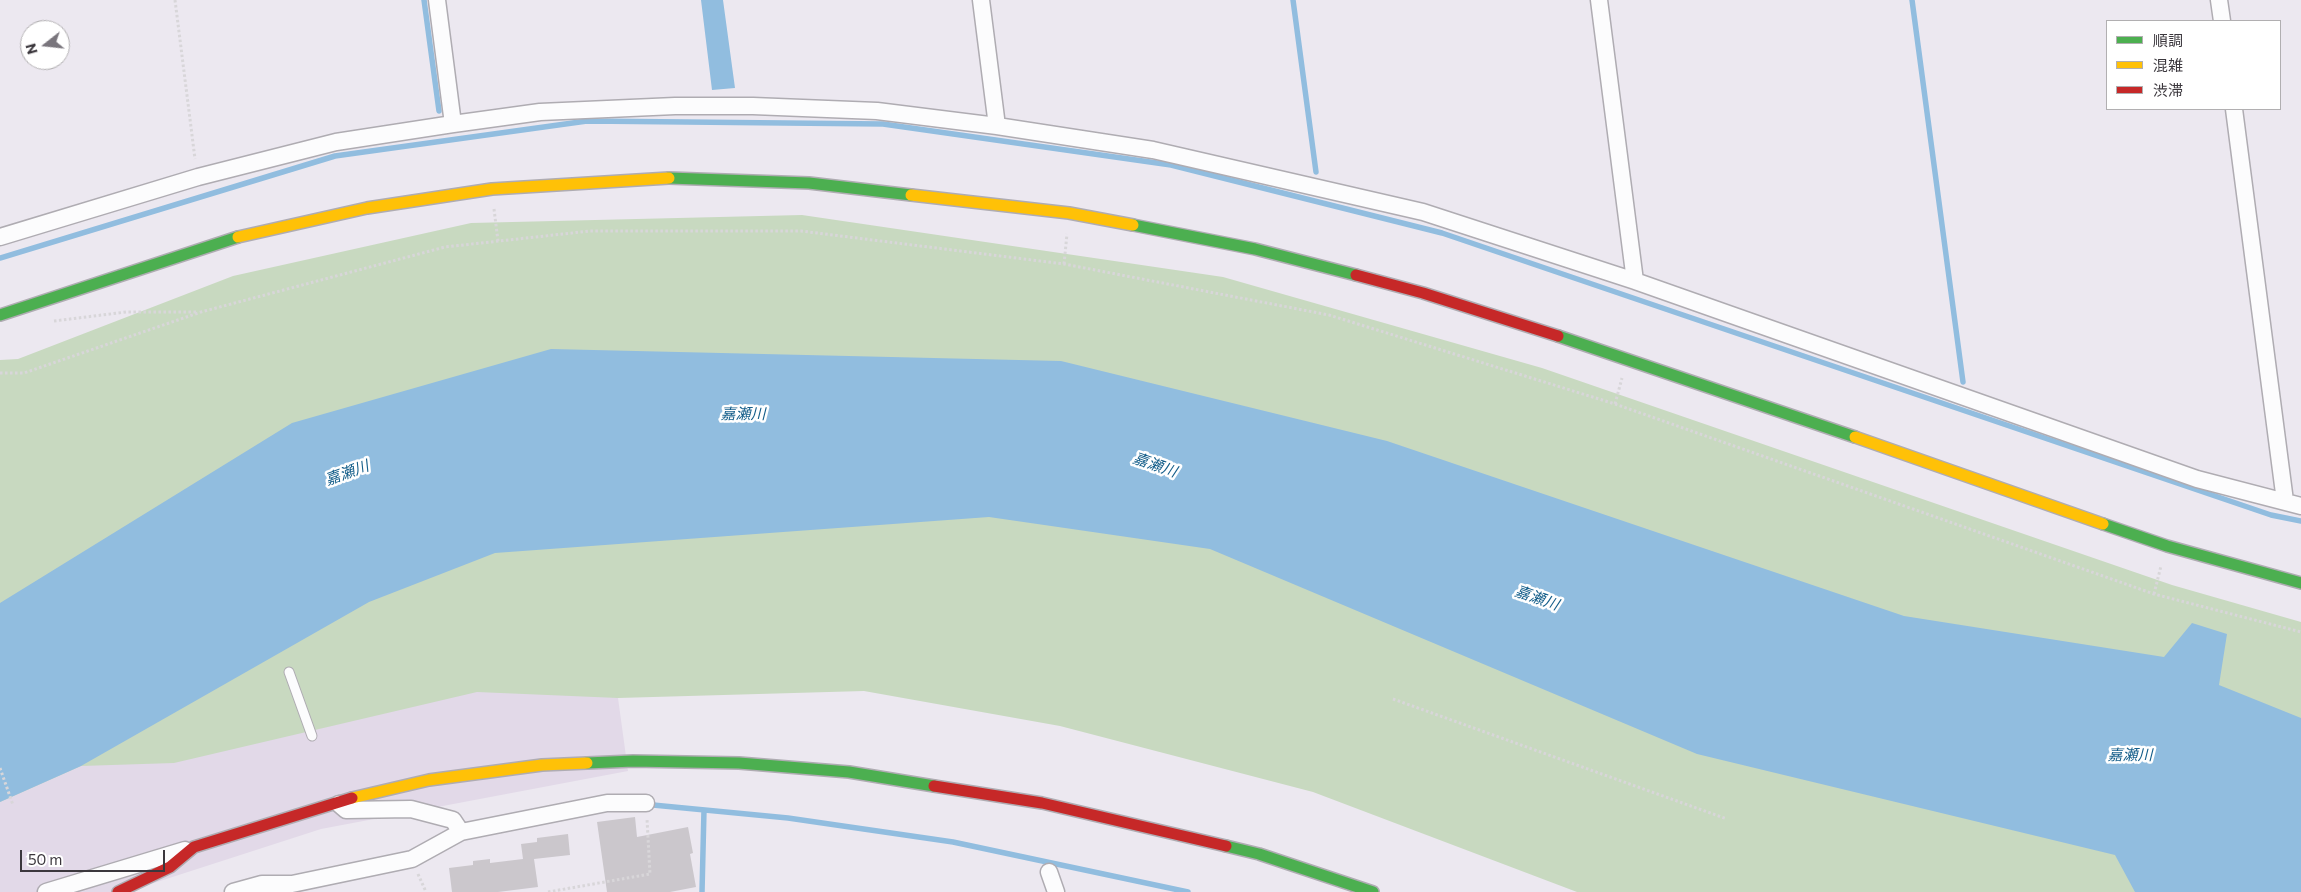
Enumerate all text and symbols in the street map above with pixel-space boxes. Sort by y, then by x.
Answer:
north arrow [20,20,70,70]
legend [2106,20,2281,110]
text: 順調 [2153,31,2183,49]
text: N [21,42,41,56]
text: 混雑 [2153,56,2183,74]
text: 渋滞 [2153,81,2183,99]
water label: 嘉瀬川 [721,405,765,423]
water label: 嘉瀬川 [1131,449,1179,481]
water label: 嘉瀬川 [323,457,371,489]
water label: 嘉瀬川 [1513,582,1561,614]
water label: 嘉瀬川 [2108,746,2152,764]
scale bar [22,840,168,872]
text: 50 m [28,850,62,868]

